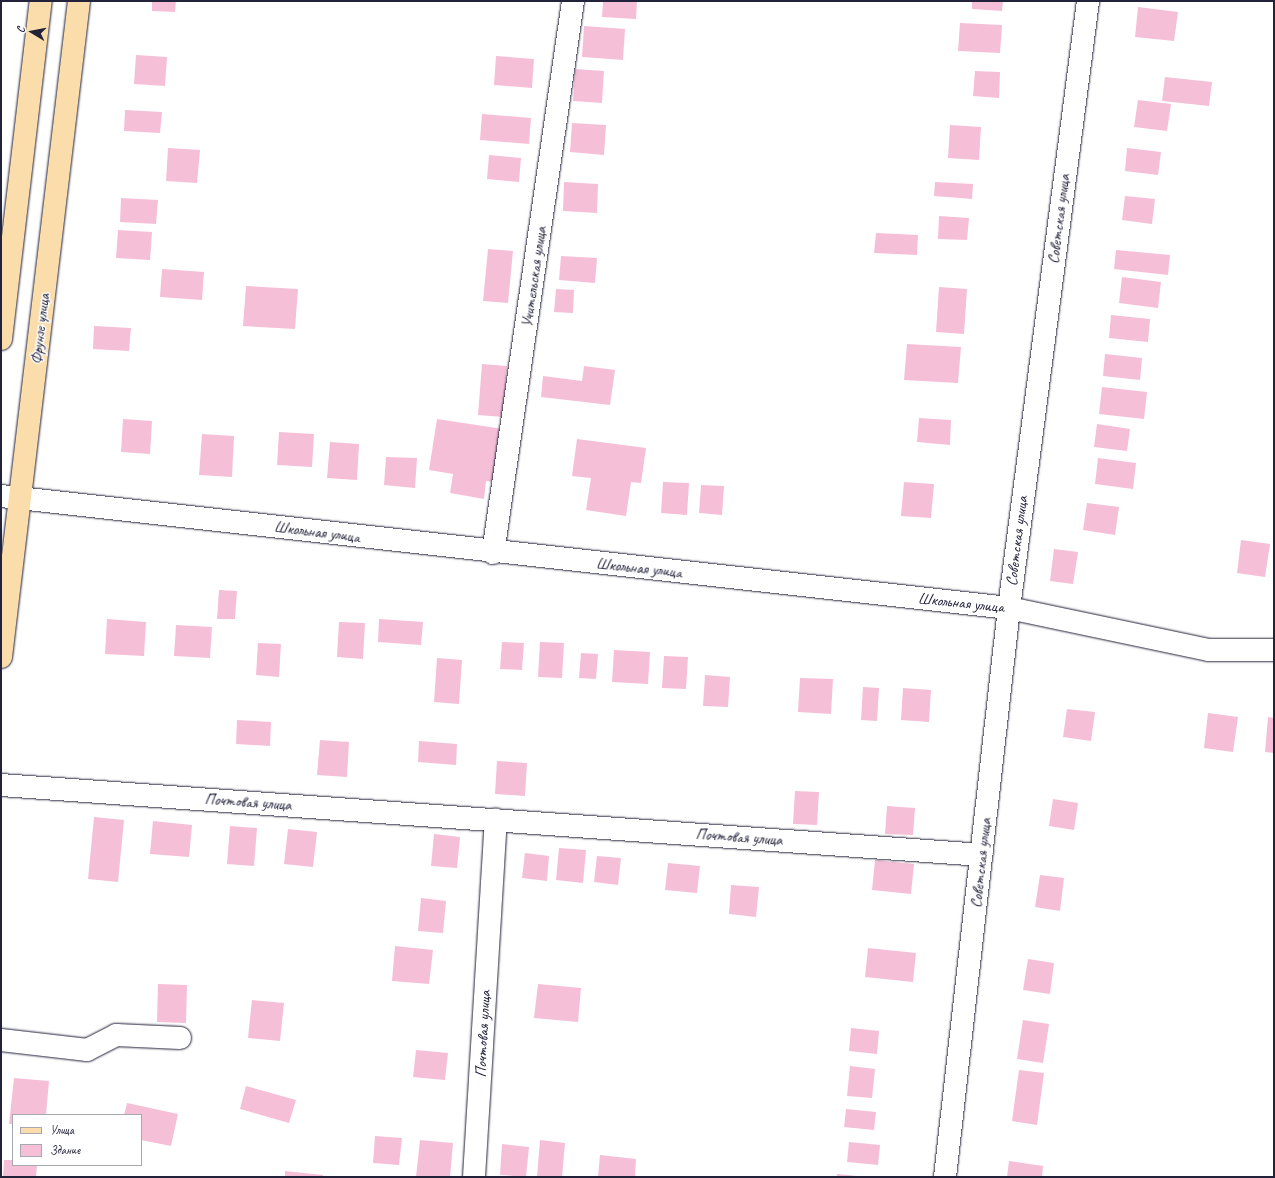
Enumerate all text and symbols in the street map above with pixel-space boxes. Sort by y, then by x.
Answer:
north arrow [12,12,52,52]
text: С [13,26,28,34]
street label: Советская улица [1044,172,1074,266]
street label: Учительская улица [517,225,551,329]
street label: Фрунзе улица [26,292,54,366]
street label: Советская улица [1002,494,1032,588]
street label: Школьная улица [273,517,361,547]
street label: Школьная улица [595,554,683,582]
street label: Школьная улица [917,589,1005,617]
street label: Почтовая улица [203,789,293,815]
street label: Советская улица [967,816,995,910]
street label: Почтовая улица [694,824,784,850]
street label: Почтовая улица [471,990,495,1078]
legend [12,1114,142,1166]
text: Улица [50,1122,74,1138]
text: Здание [50,1142,80,1158]

